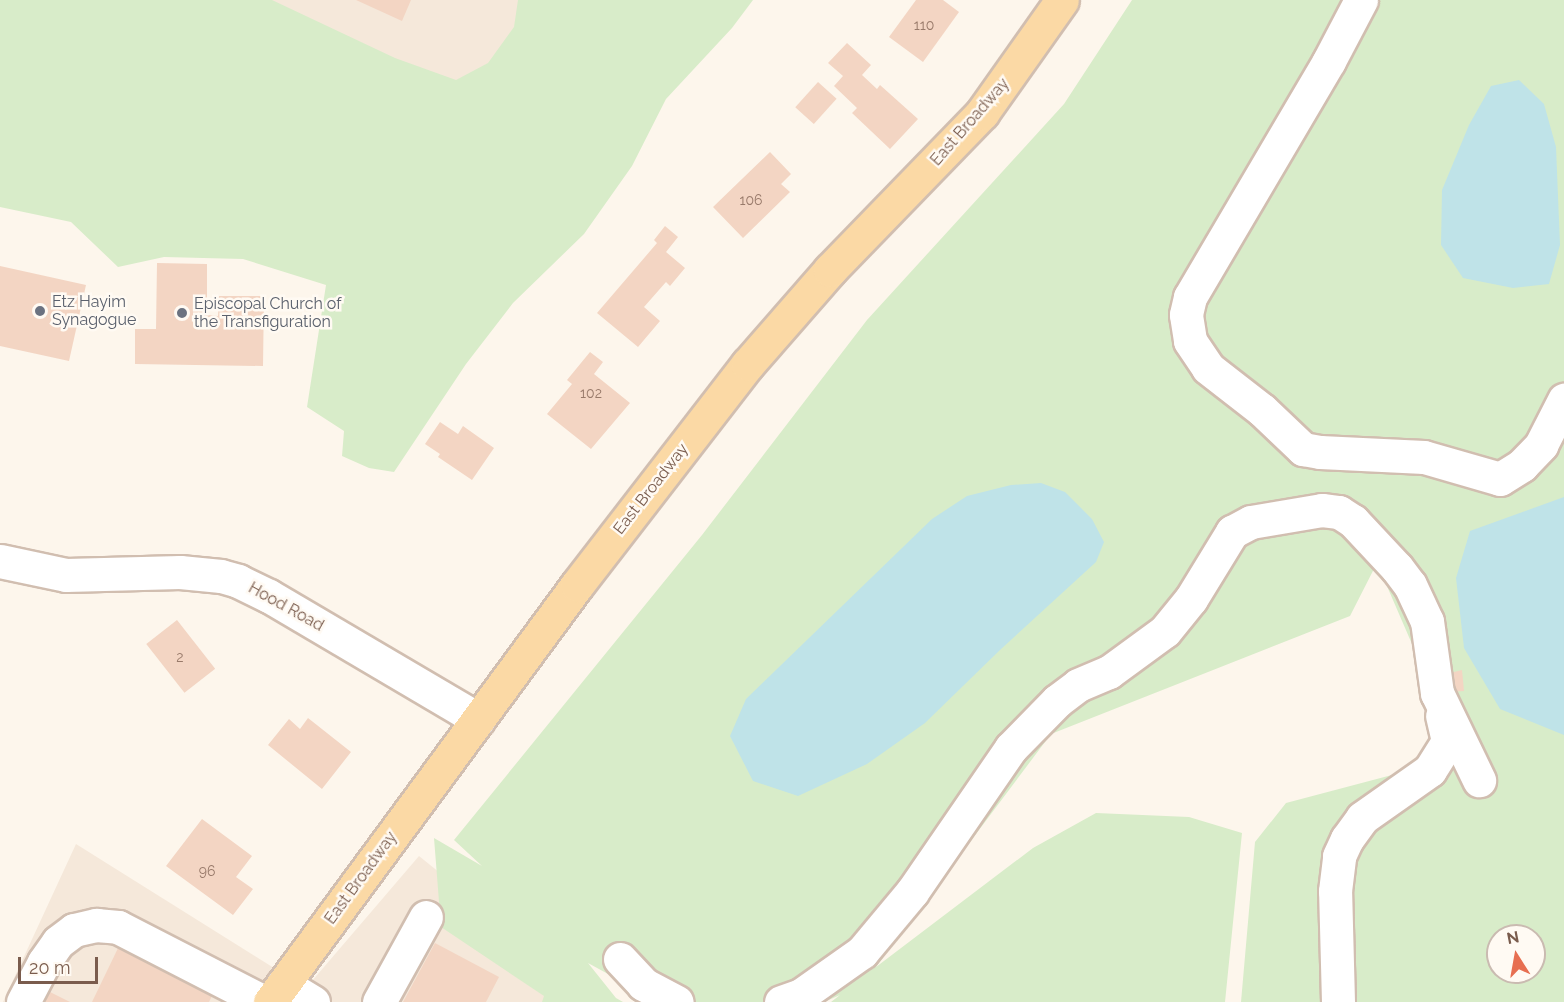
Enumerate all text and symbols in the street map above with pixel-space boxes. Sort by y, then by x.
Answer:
house number: 110 [914,17,934,33]
street label: East Broadway [927,74,1013,170]
house number: 106 [739,192,763,208]
place label: Etz Hayim Synagogue [52,292,136,330]
place label: Episcopal Church of the Transfiguration [194,294,342,332]
marker: Etz Hayim Synagogue [33,304,47,318]
marker: Episcopal Church of the Transfiguration [175,306,189,320]
house number: 102 [580,385,602,401]
street label: East Broadway [610,440,692,538]
street label: Hood Road [245,578,327,636]
house number: 2 [176,649,184,665]
street label: East Broadway [321,828,401,928]
house number: 96 [199,863,215,879]
north arrow [1486,924,1546,984]
text: N [1505,927,1521,948]
scale bar [21,945,100,983]
text: 20 m [29,957,71,978]

